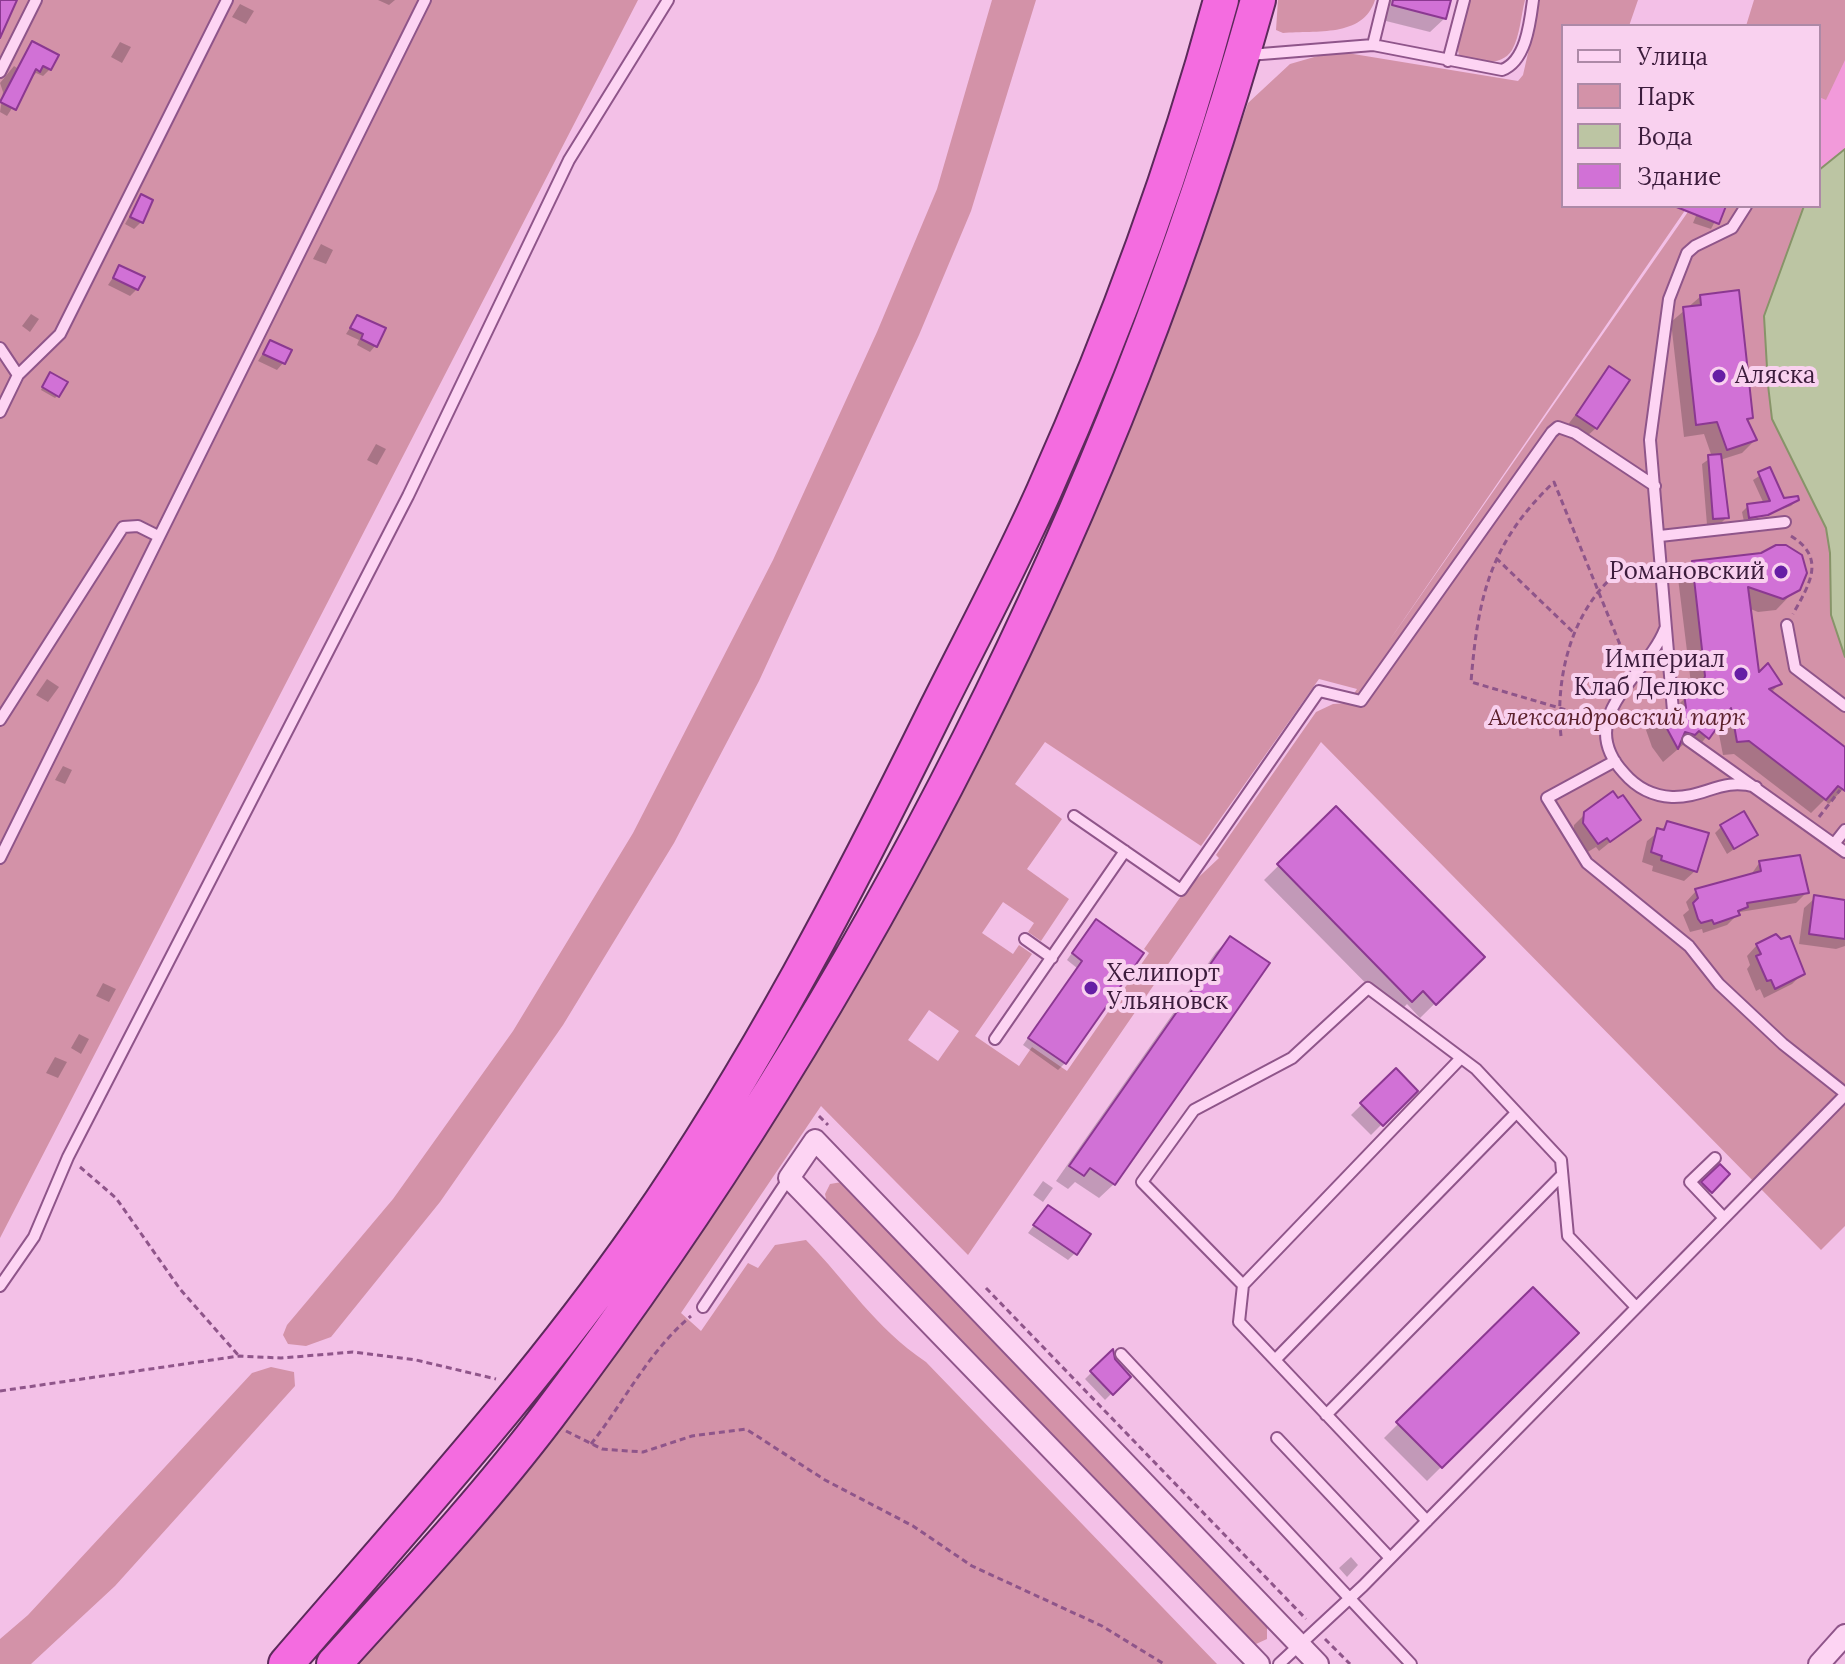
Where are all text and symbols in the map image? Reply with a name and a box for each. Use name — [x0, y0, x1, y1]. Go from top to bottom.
legend — [1561, 24, 1821, 208]
text: Улица — [1637, 41, 1708, 72]
text: Парк — [1637, 81, 1695, 112]
text: Вода — [1637, 121, 1693, 152]
text: Здание — [1637, 161, 1721, 192]
place label: Аляска — [1735, 362, 1815, 390]
marker: Аляска — [1710, 367, 1728, 385]
place label: Романовский — [1609, 558, 1765, 586]
marker: Романовский — [1772, 563, 1790, 581]
place label: Империал Клаб Делюкс — [1574, 646, 1725, 702]
marker: Империал Клаб Делюкс — [1732, 665, 1750, 683]
park label: Александровский парк — [1488, 704, 1746, 732]
place label: Хелипорт Ульяновск — [1107, 960, 1228, 1016]
marker: Хелипорт Ульяновск — [1082, 979, 1100, 997]

